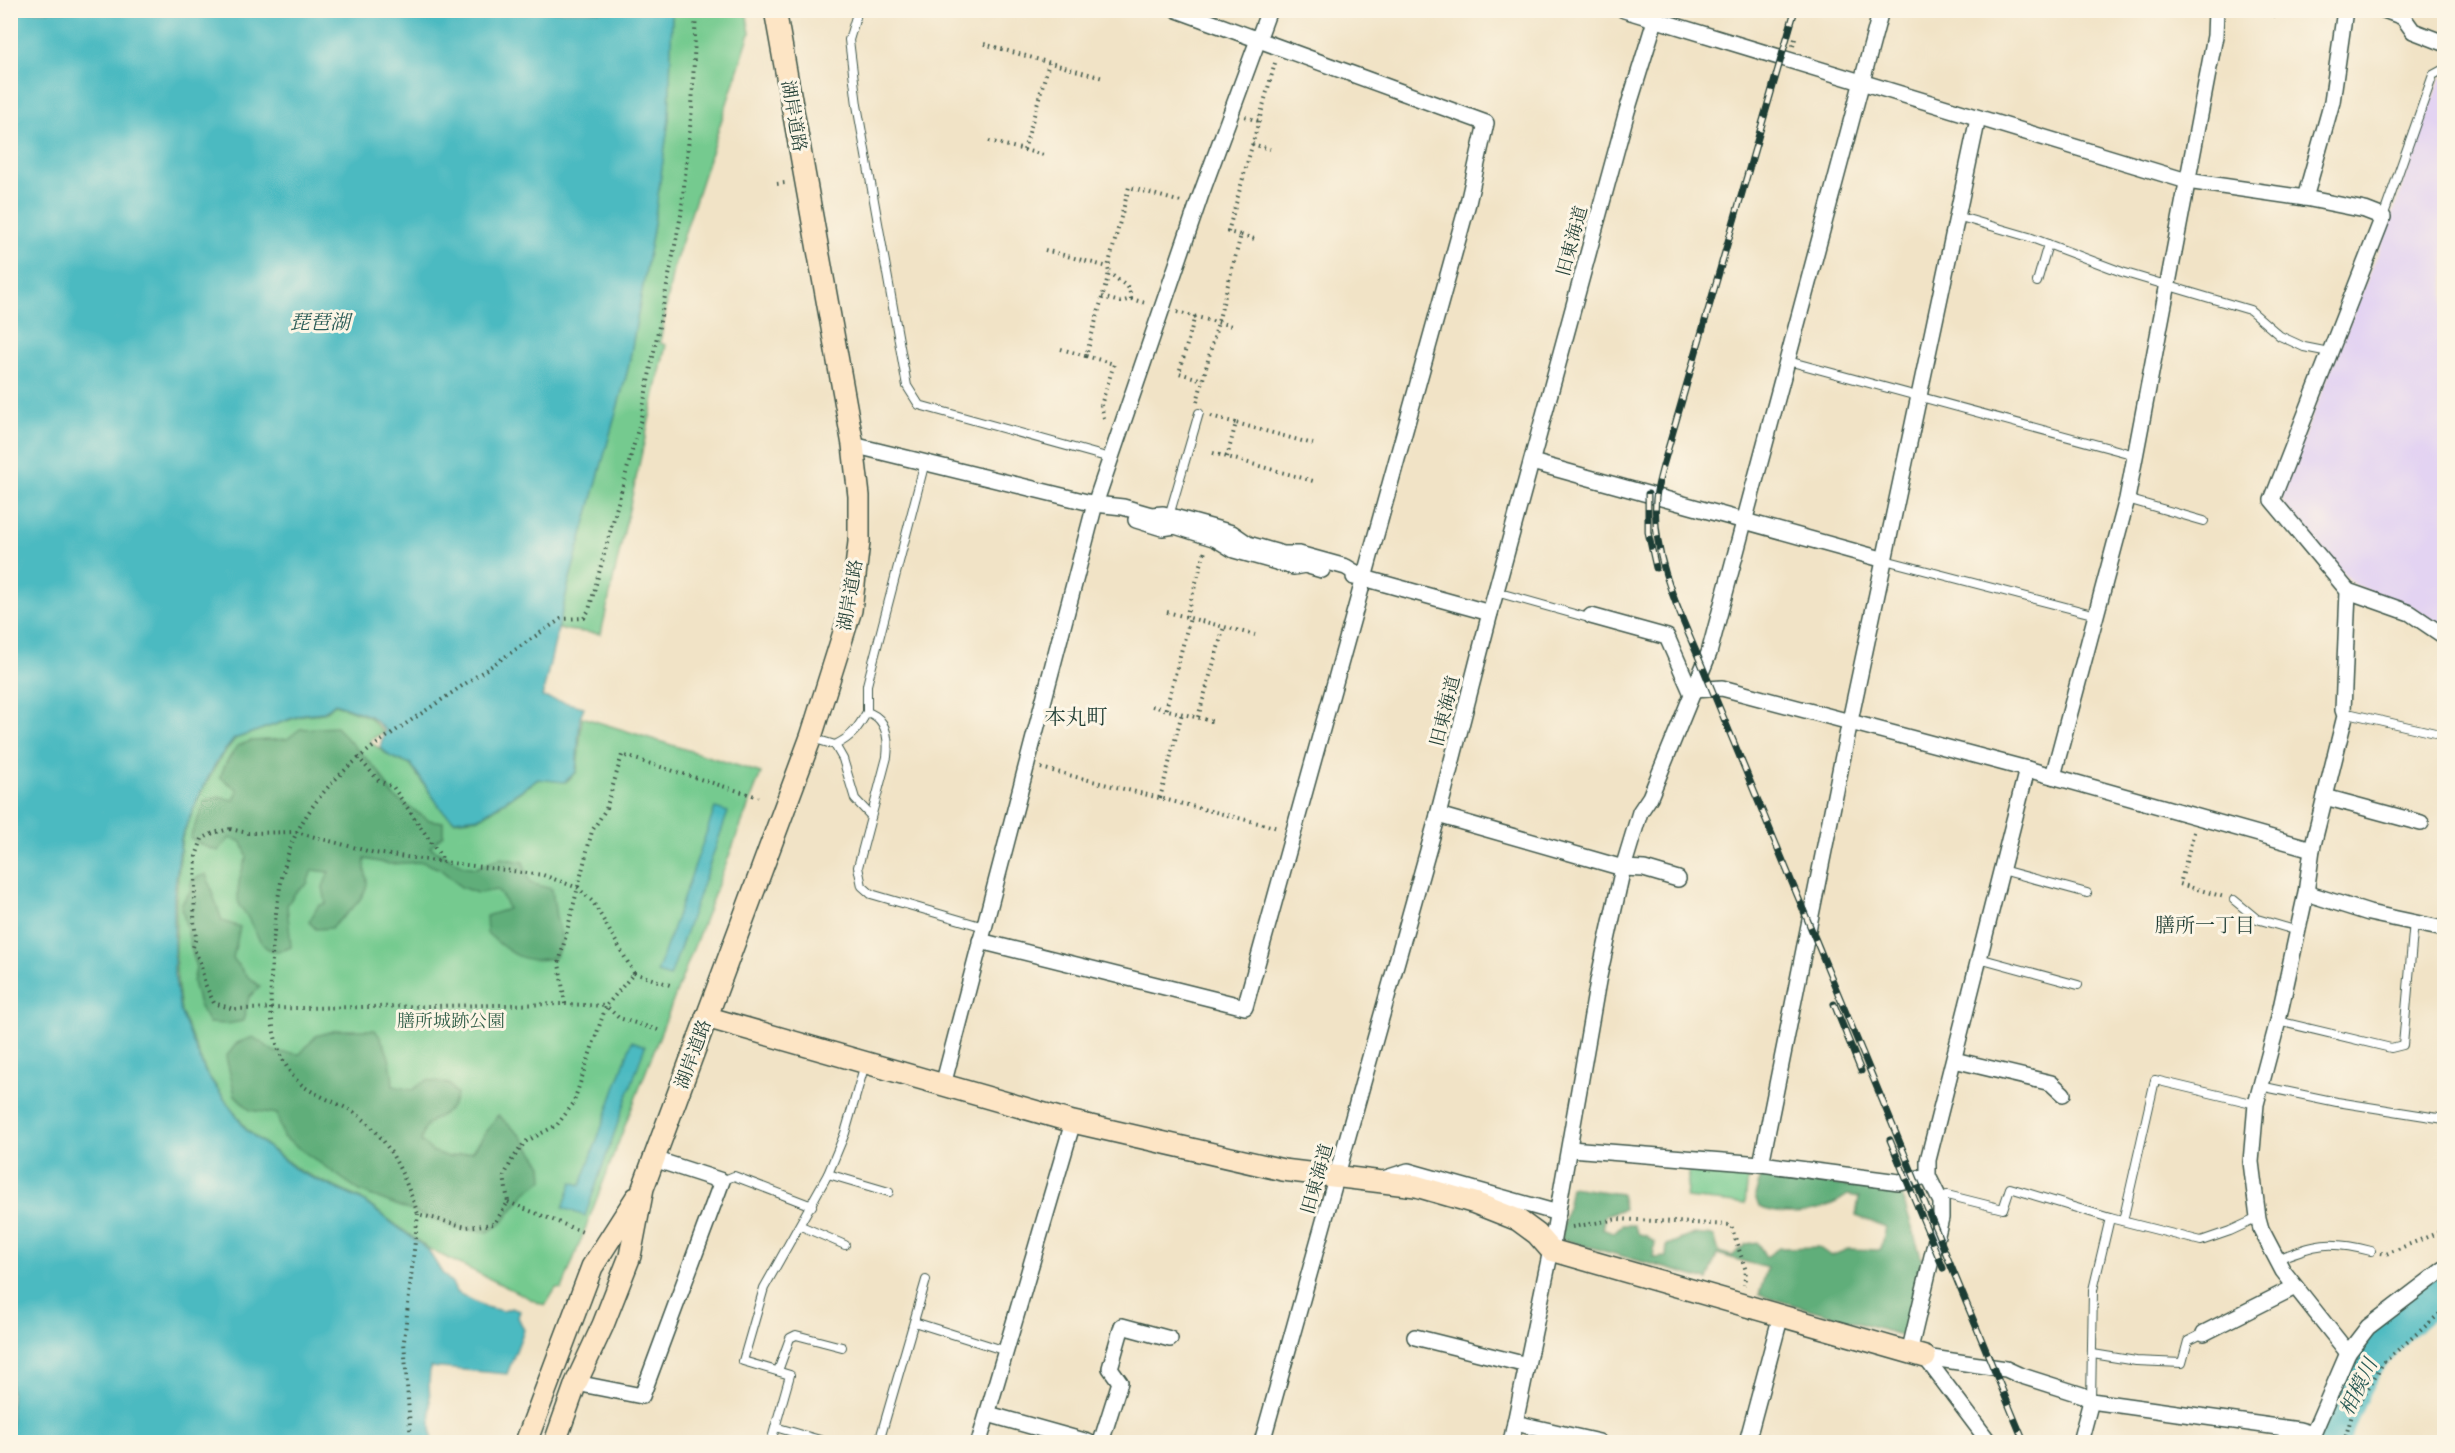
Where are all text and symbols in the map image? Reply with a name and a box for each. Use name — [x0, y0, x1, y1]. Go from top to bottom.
street label: 湖岸道路 — [777, 79, 811, 153]
street label: 旧東海道 — [1552, 203, 1592, 279]
water label: 琵琶湖 — [290, 310, 353, 334]
street label: 湖岸道路 — [833, 558, 867, 632]
street label: 旧東海道 — [1426, 673, 1464, 749]
district label: 本丸町 — [1045, 704, 1108, 730]
district label: 膳所一丁目 — [2155, 913, 2255, 937]
park label: 膳所城跡公園 — [397, 1010, 505, 1032]
street label: 湖岸道路 — [670, 1016, 716, 1092]
street label: 旧東海道 — [1297, 1141, 1337, 1217]
water label: 相模川 — [2334, 1353, 2383, 1419]

